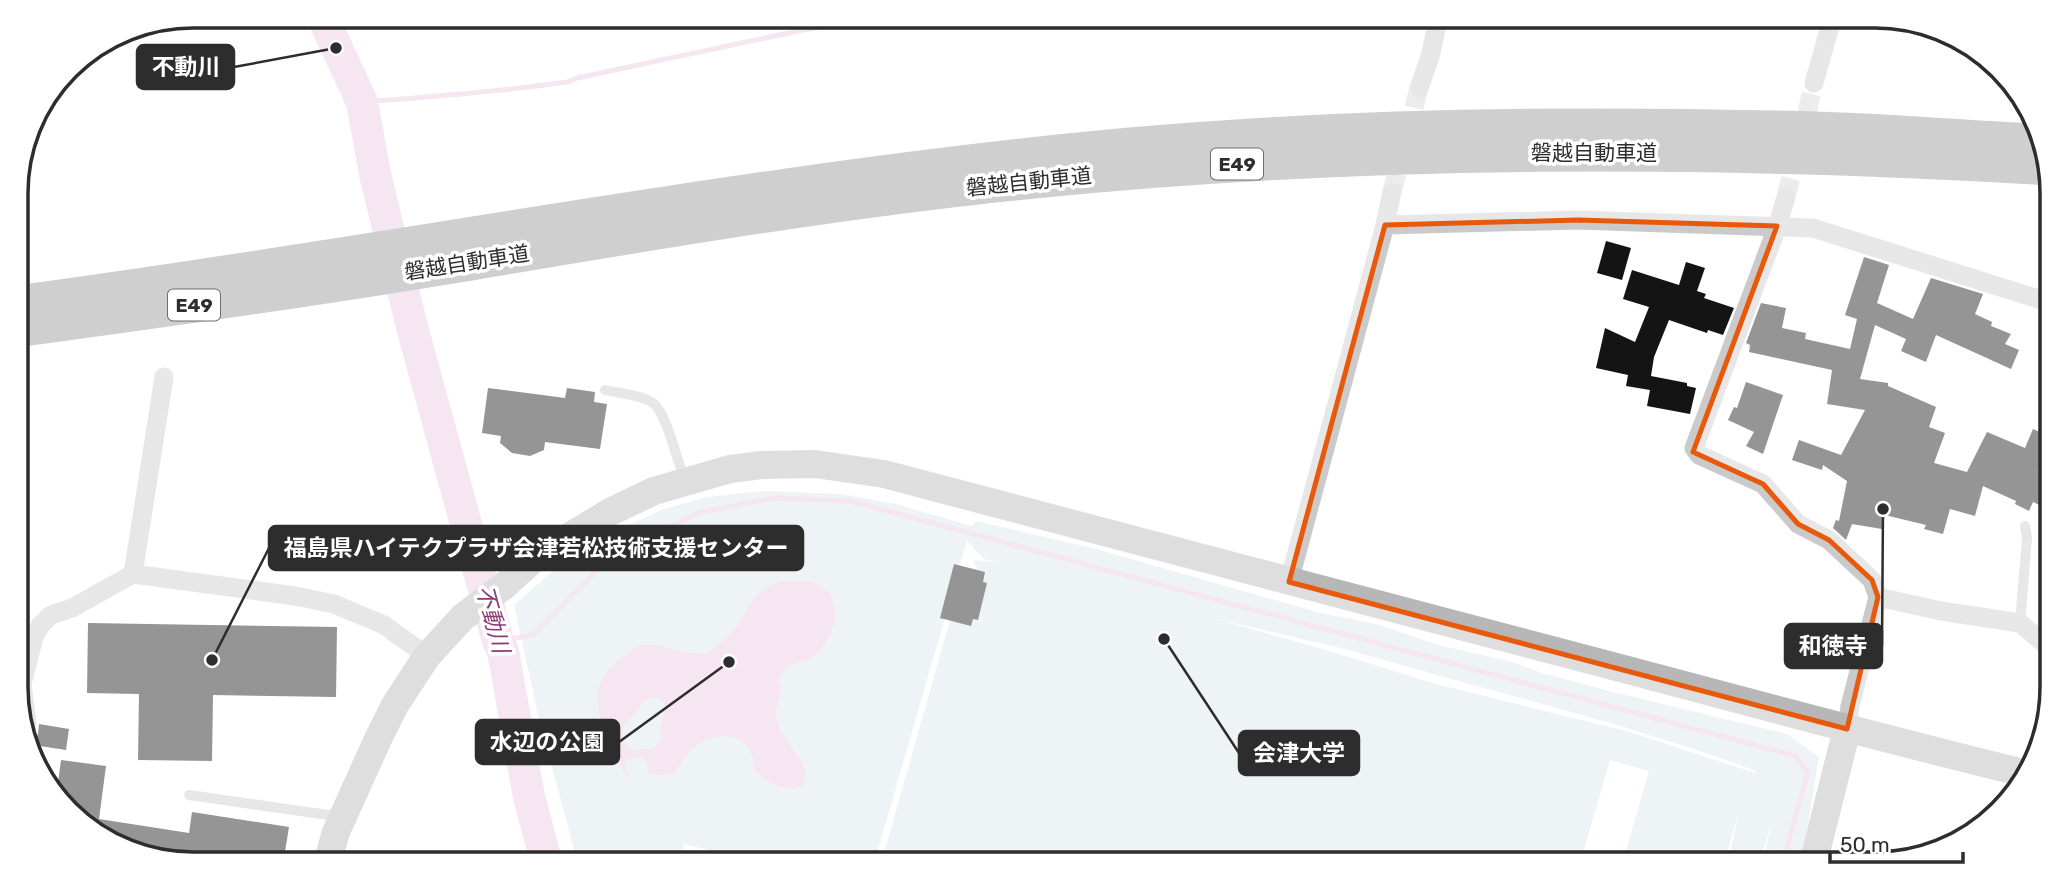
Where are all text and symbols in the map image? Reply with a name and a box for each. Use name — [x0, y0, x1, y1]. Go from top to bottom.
callout: 不動川 — [137, 45, 234, 89]
text: 不動川 — [152, 53, 221, 81]
street label: 磐越自動車道 — [1531, 140, 1657, 165]
road number: E49 — [1211, 148, 1263, 180]
street label: 磐越自動車道 — [965, 162, 1093, 201]
street label: 磐越自動車道 — [403, 240, 531, 285]
road number: E49 — [168, 290, 220, 320]
callout: 福島県ハイテクプラザ会津若松技術支援センター — [269, 526, 803, 570]
text: 福島県ハイテクプラザ会津若松技術支援センター — [283, 534, 789, 562]
water label: 不動川 — [471, 582, 516, 659]
callout: 和徳寺 — [1785, 624, 1882, 668]
text: 和徳寺 — [1799, 632, 1868, 660]
callout: 水辺の公園 — [476, 720, 619, 764]
text: 水辺の公園 — [490, 728, 605, 756]
callout: 会津大学 — [1239, 731, 1359, 775]
text: 会津大学 — [1253, 739, 1345, 767]
scale bar — [1830, 820, 1963, 864]
text: 50 m — [1840, 832, 1890, 857]

